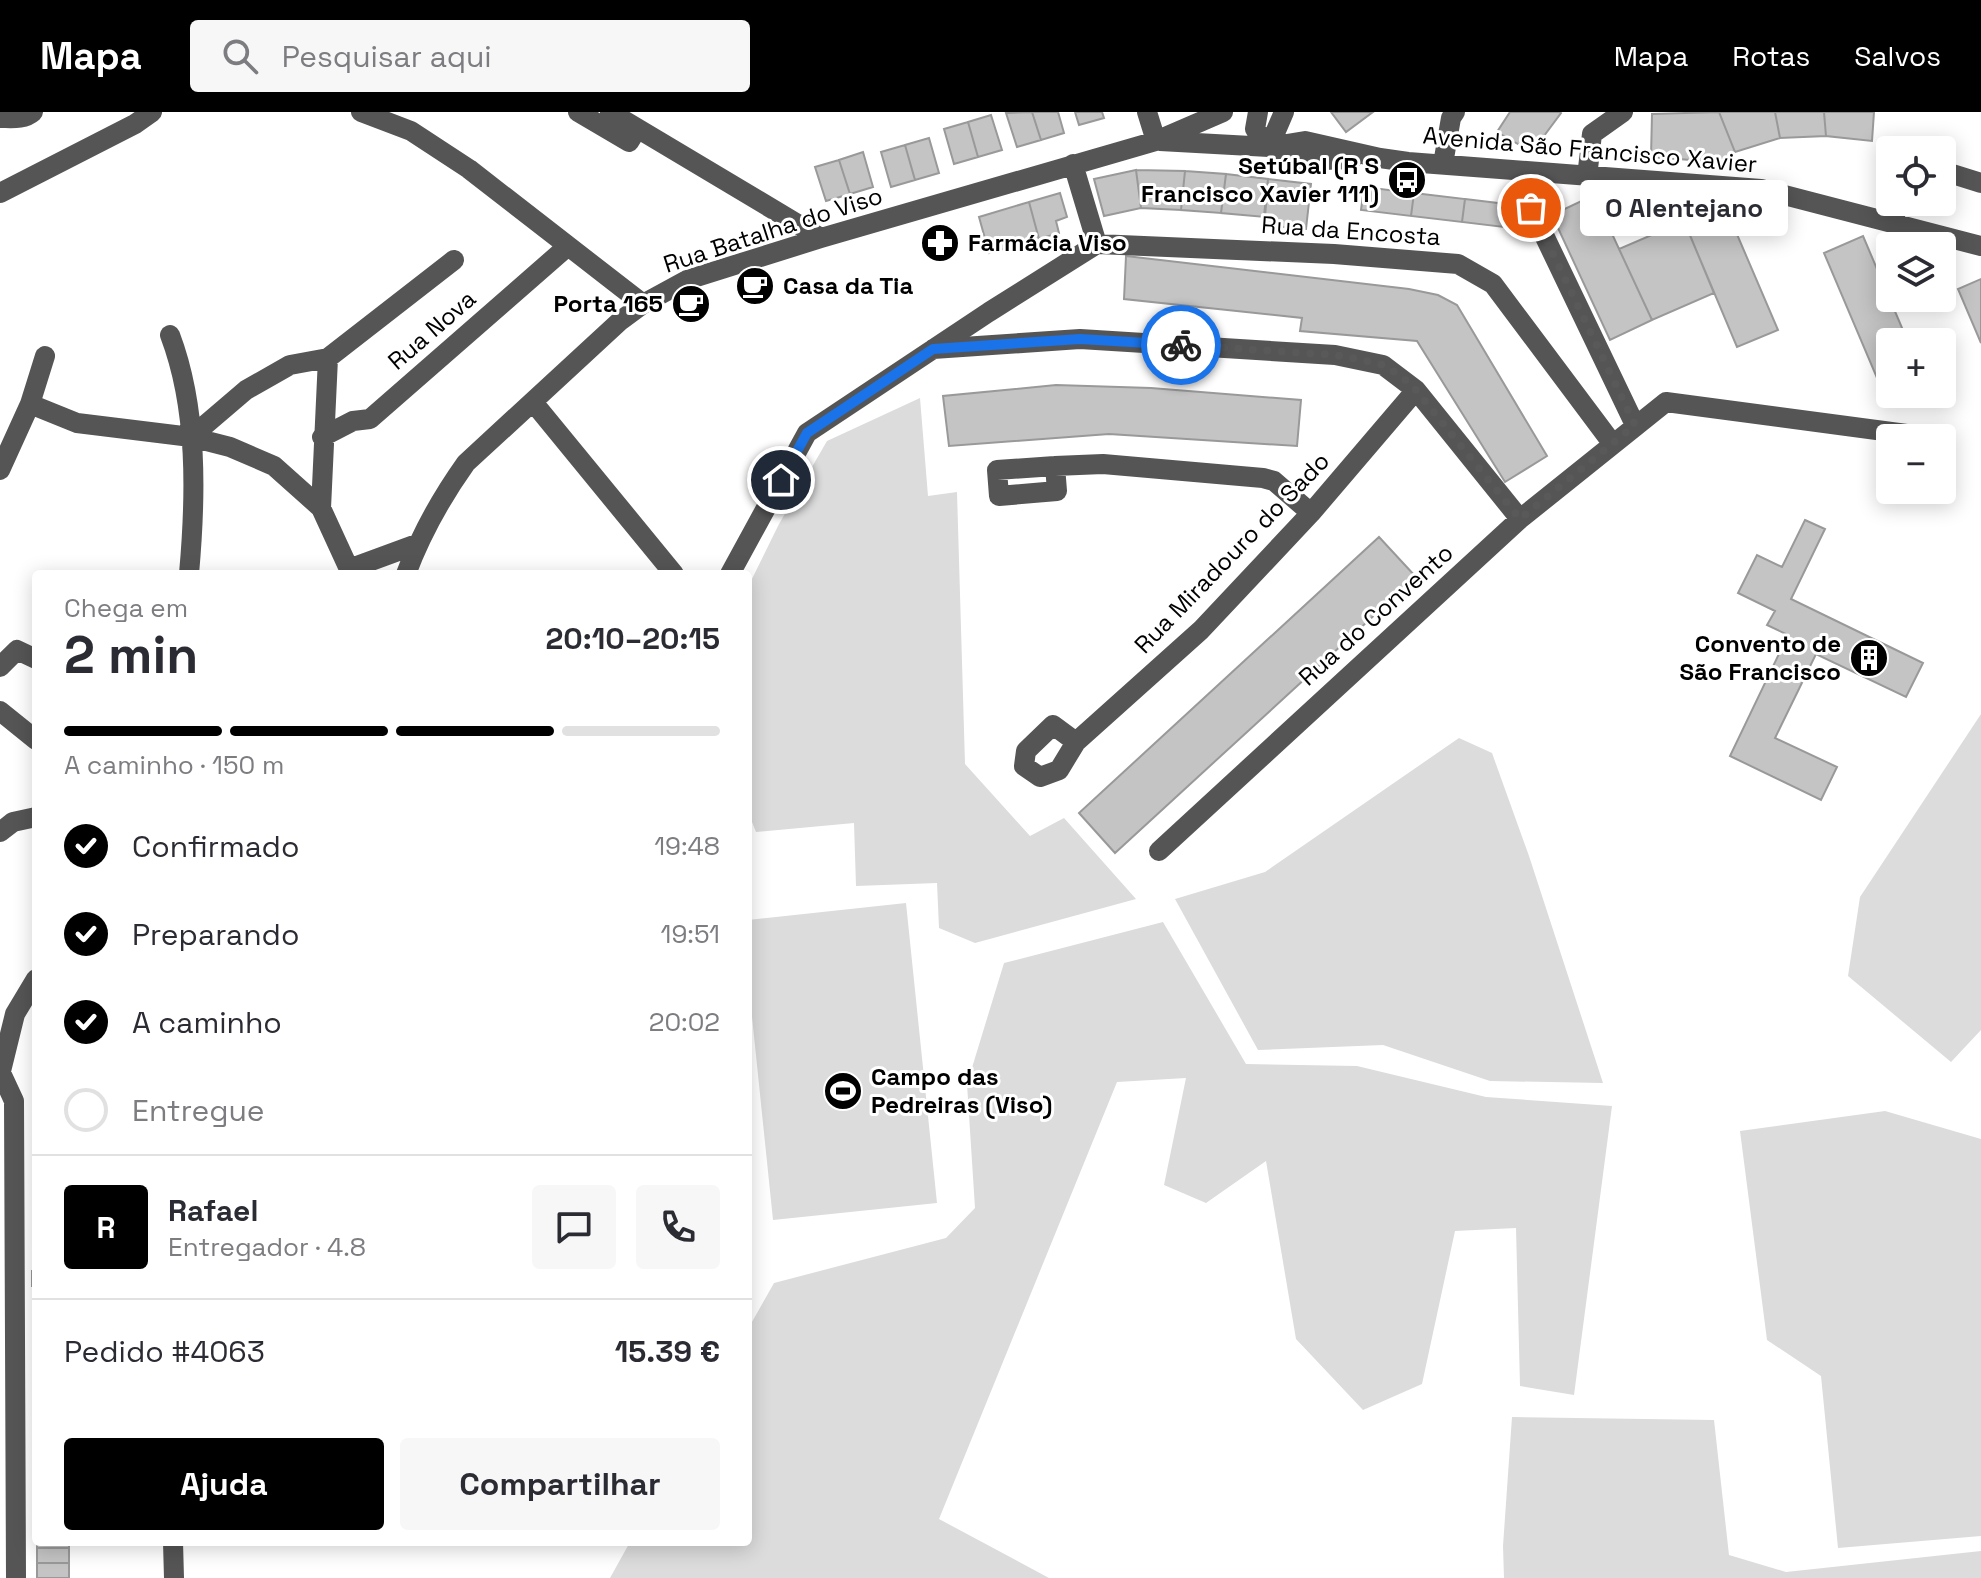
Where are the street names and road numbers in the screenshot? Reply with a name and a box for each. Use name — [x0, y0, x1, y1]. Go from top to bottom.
street label: Avenida São Francisco Xavier — [1422, 119, 1758, 180]
street label: Rua Batalha do Viso — [659, 179, 886, 280]
street label: Rua da Encosta — [1260, 209, 1442, 252]
street label: Rua Nova — [381, 283, 482, 376]
street label: Rua Miradouro do Sado — [1127, 445, 1336, 660]
street label: Rua do Convento — [1292, 537, 1459, 692]

